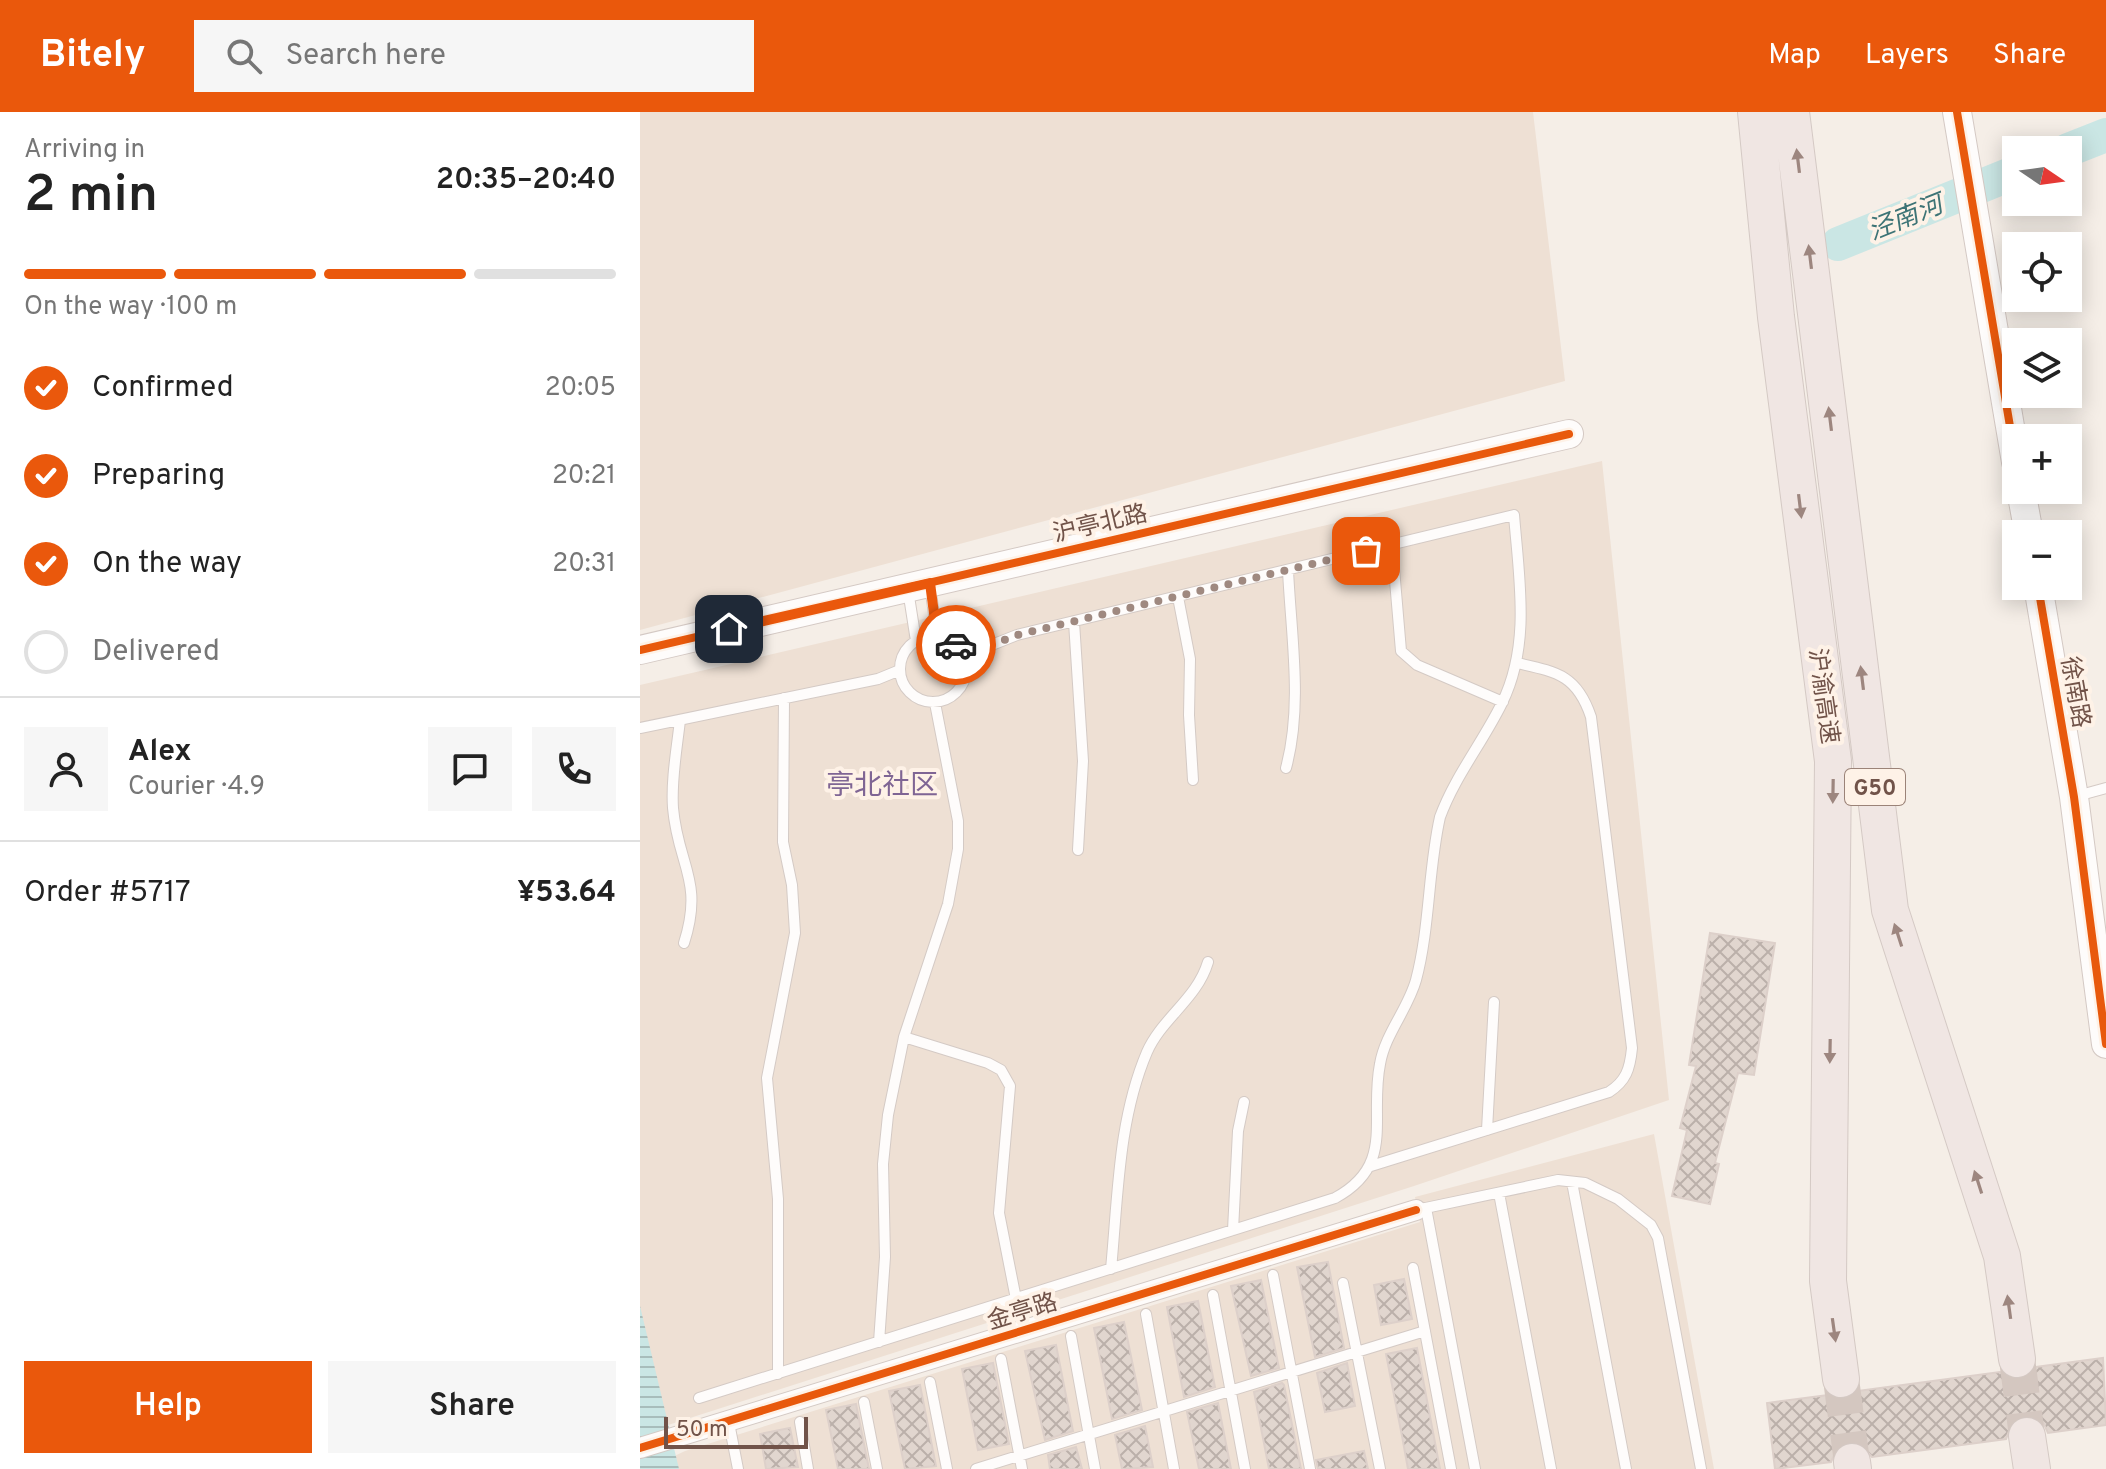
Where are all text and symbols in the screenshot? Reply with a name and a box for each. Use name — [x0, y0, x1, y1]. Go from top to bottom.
search box — [194, 20, 754, 92]
text: Bitely — [40, 32, 146, 81]
icon: search — [222, 34, 266, 78]
text: Search here — [286, 38, 446, 75]
text: Map — [1768, 38, 1821, 74]
text: Layers — [1865, 38, 1949, 74]
text: Share — [1993, 38, 2066, 74]
text: Arriving in — [24, 134, 145, 167]
north arrow — [2002, 136, 2082, 216]
map controls — [2002, 136, 2082, 600]
one-way arrow — [1791, 149, 1804, 174]
text: 20:35–20:40 — [436, 162, 616, 199]
text: 2 min — [24, 164, 158, 230]
water label: 泾南河 — [1864, 188, 1953, 249]
button: locate — [2002, 232, 2082, 312]
one-way arrow — [1803, 244, 1816, 269]
text: On the way · 100 m — [24, 291, 237, 324]
button: layers — [2002, 328, 2082, 408]
icon: check — [24, 366, 68, 410]
text: Confirmed — [92, 370, 234, 407]
text: 20:05 — [545, 372, 616, 405]
one-way arrow — [1824, 407, 1837, 432]
button: + — [2002, 424, 2082, 504]
icon: check — [24, 454, 68, 498]
text: Preparing — [92, 458, 225, 495]
text: 20:21 — [552, 460, 616, 493]
one-way arrow — [1794, 493, 1807, 518]
street label: 沪亭北路 — [1050, 500, 1151, 550]
pin — [1332, 517, 1400, 585]
button: − — [2002, 520, 2082, 600]
icon: bag — [1344, 529, 1388, 573]
icon: check — [24, 542, 68, 586]
text: On the way — [92, 546, 242, 583]
text: 20:31 — [552, 548, 616, 581]
pin — [695, 595, 763, 663]
courier — [916, 605, 996, 685]
icon: home — [707, 607, 751, 651]
icon: car — [934, 623, 978, 667]
text: Delivered — [92, 634, 220, 671]
street label: 沪渝高速 — [1800, 647, 1844, 746]
street label: 徐南路 — [2053, 654, 2095, 730]
one-way arrow — [1855, 665, 1868, 690]
button: person — [24, 727, 108, 811]
button: chat — [428, 727, 512, 811]
button: phone — [532, 727, 616, 811]
text: Alex — [128, 734, 192, 771]
district label: 亭北社区 — [826, 769, 938, 805]
road number: G50 — [1845, 769, 1905, 805]
text: Courier · 4.9 — [128, 771, 265, 804]
one-way arrow — [1827, 779, 1839, 804]
text: Order #5717 — [24, 875, 191, 912]
text: ¥53.64 — [517, 875, 616, 912]
one-way arrow — [1891, 922, 1904, 946]
one-way arrow — [1824, 1039, 1836, 1064]
one-way arrow — [1971, 1170, 1984, 1194]
street label: 金亭路 — [984, 1288, 1061, 1338]
one-way arrow — [2002, 1295, 2015, 1320]
one-way arrow — [1828, 1318, 1841, 1343]
button: Help — [24, 1361, 312, 1453]
button: Share — [328, 1361, 616, 1453]
scale bar — [664, 1413, 808, 1449]
text: 50 m — [676, 1417, 728, 1444]

